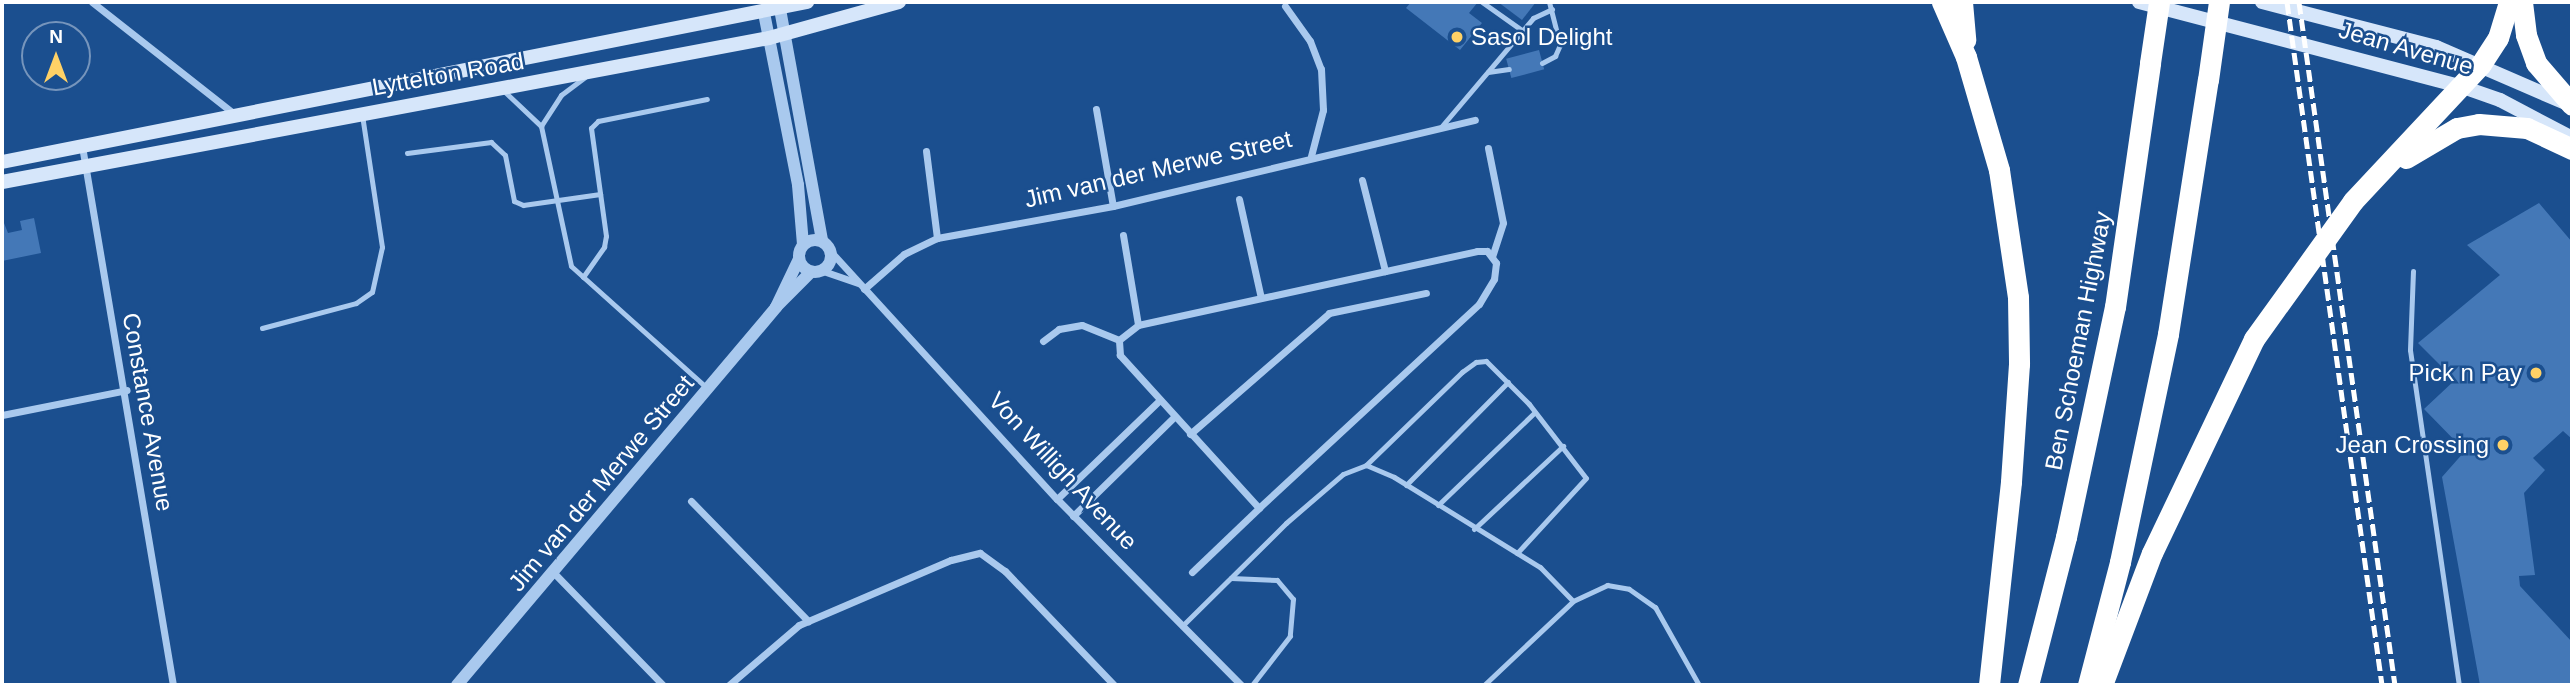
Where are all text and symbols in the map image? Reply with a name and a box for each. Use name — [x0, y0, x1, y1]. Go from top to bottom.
street label: Jean Avenue — [2335, 15, 2477, 81]
north arrow — [21, 21, 91, 91]
place label: Sasol Delight — [1471, 23, 1612, 51]
text: N — [49, 26, 63, 47]
marker: Sasol Delight — [1449, 29, 1465, 45]
street label: Lyttelton Road — [370, 46, 526, 102]
street label: Jim van der Merwe Street — [1022, 124, 1294, 214]
street label: Ben Schoeman Highway — [2039, 209, 2117, 473]
street label: Constance Avenue — [116, 310, 180, 514]
place label: Pick n Pay — [2409, 359, 2522, 387]
marker: Pick n Pay — [2528, 365, 2544, 381]
street label: Jim van der Merwe Street — [502, 369, 700, 597]
street label: Von Willigh Avenue — [982, 386, 1144, 556]
place label: Jean Crossing — [2336, 431, 2489, 459]
marker: Jean Crossing — [2495, 437, 2511, 453]

